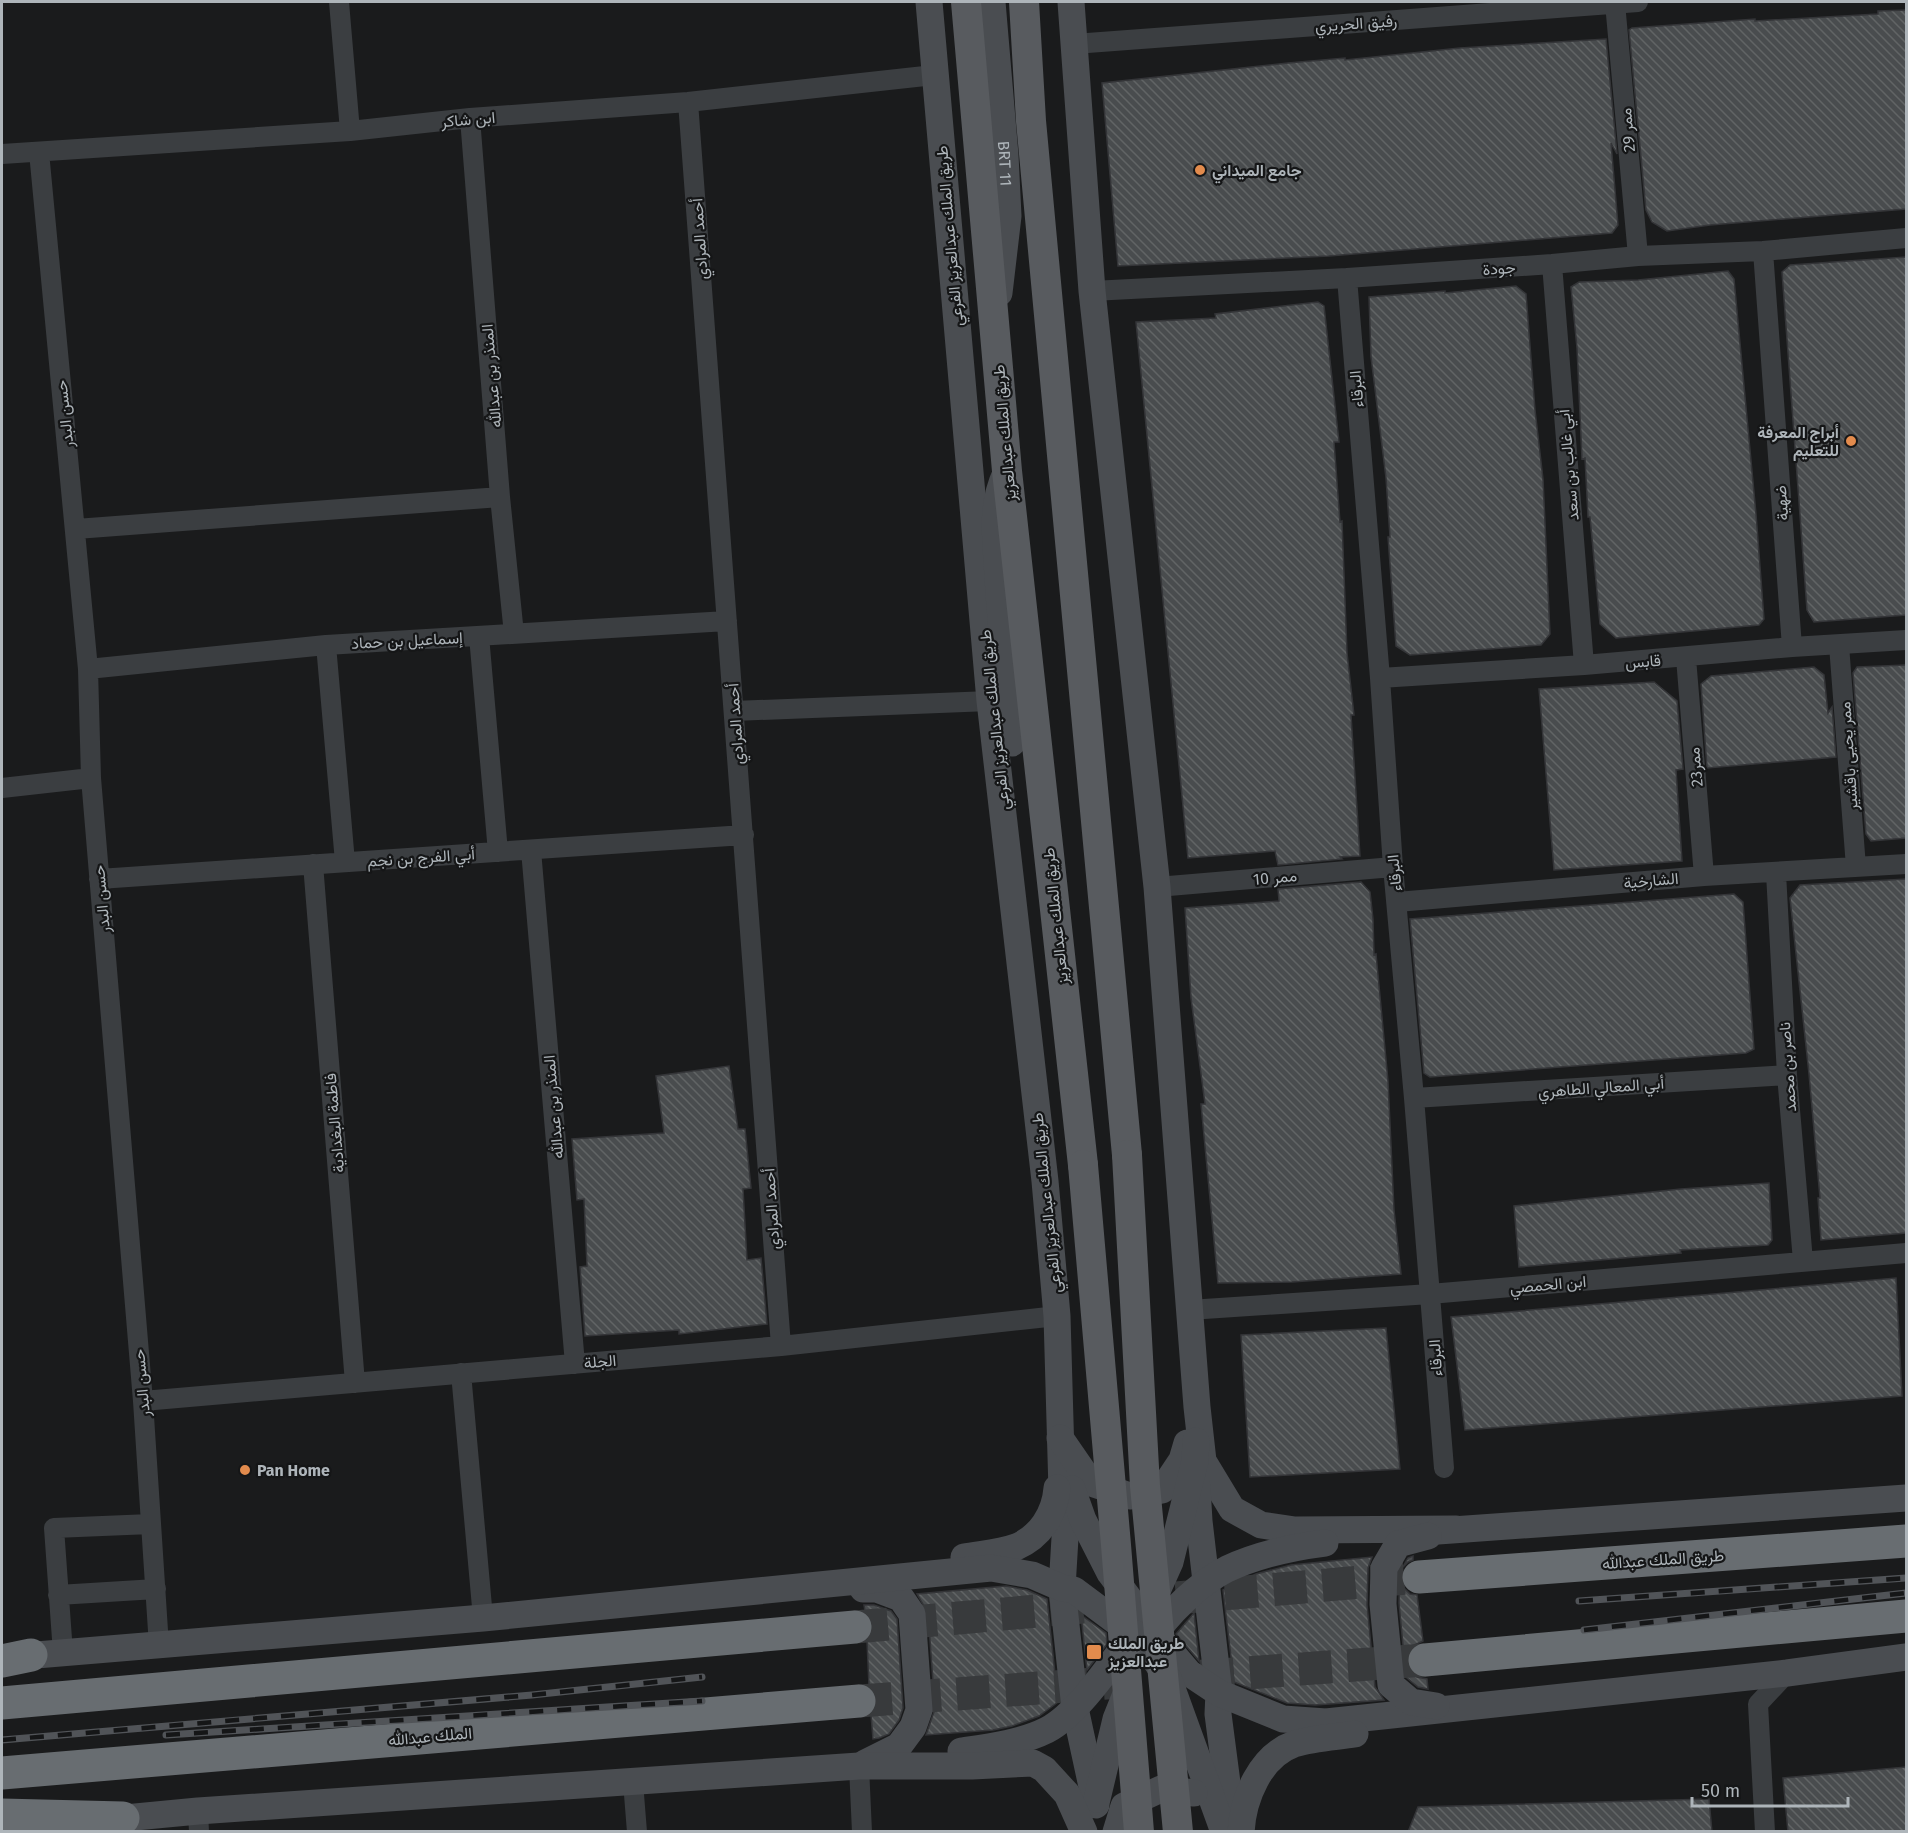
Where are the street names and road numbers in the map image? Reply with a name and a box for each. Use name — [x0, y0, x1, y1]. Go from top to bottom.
street label: رفيق الحريري — [1314, 11, 1398, 40]
street label: ممر 29 — [1616, 107, 1640, 153]
street label: ابن شاكر — [439, 108, 496, 132]
street label: BRT 11 — [994, 140, 1016, 187]
street label: طريق الملك عبدالعزيز الفرعي — [932, 144, 971, 327]
street label: أحمد المرادي — [687, 197, 716, 280]
street label: جودة — [1482, 258, 1516, 280]
street label: المنذر بن عبدالله — [477, 323, 506, 429]
street label: طريق الملك عبدالعزيز — [989, 364, 1021, 503]
street label: البرقاء — [1345, 370, 1369, 408]
street label: حسن البدر — [51, 379, 79, 450]
street label: أبي غالب بن سعد — [1554, 408, 1587, 521]
street label: ضهية — [1771, 485, 1793, 521]
street label: إسماعيل بن حماد — [351, 628, 464, 654]
street label: طريق الملك عبدالعزيز الفرعي — [976, 628, 1017, 811]
street label: قابس — [1624, 651, 1662, 673]
street label: أحمد المرادي — [723, 682, 752, 765]
street label: ممر يحيى باقشير — [1835, 701, 1863, 812]
street label: ممر23 — [1684, 746, 1708, 788]
street label: أبي الفرج بن نجم — [366, 844, 476, 875]
street label: طريق الملك عبدالعزيز — [1039, 847, 1073, 986]
street label: البرقاء — [1383, 853, 1407, 892]
street label: حسن البدر — [89, 864, 115, 935]
street label: ممر 10 — [1252, 866, 1298, 890]
street label: الشارخية — [1623, 869, 1679, 893]
street label: ناصر بن محمد — [1775, 1021, 1801, 1113]
street label: المنذر بن عبدالله — [539, 1054, 568, 1160]
street label: فاطمة البغدادية — [321, 1072, 348, 1174]
street label: أبي المعالي الطاهري — [1537, 1074, 1665, 1105]
street label: طريق الملك عبدالعزيز الفرعي — [1028, 1111, 1069, 1294]
street label: أحمد المرادي — [759, 1167, 788, 1250]
street label: ابن الحمصي — [1509, 1272, 1587, 1301]
street label: البرقاء — [1425, 1339, 1447, 1377]
street label: حسن البدر — [129, 1348, 155, 1419]
street label: الجلة — [583, 1351, 617, 1372]
street label: طريق الملك عبدالله — [1601, 1546, 1725, 1574]
street label: الملك عبدالله — [387, 1723, 473, 1750]

